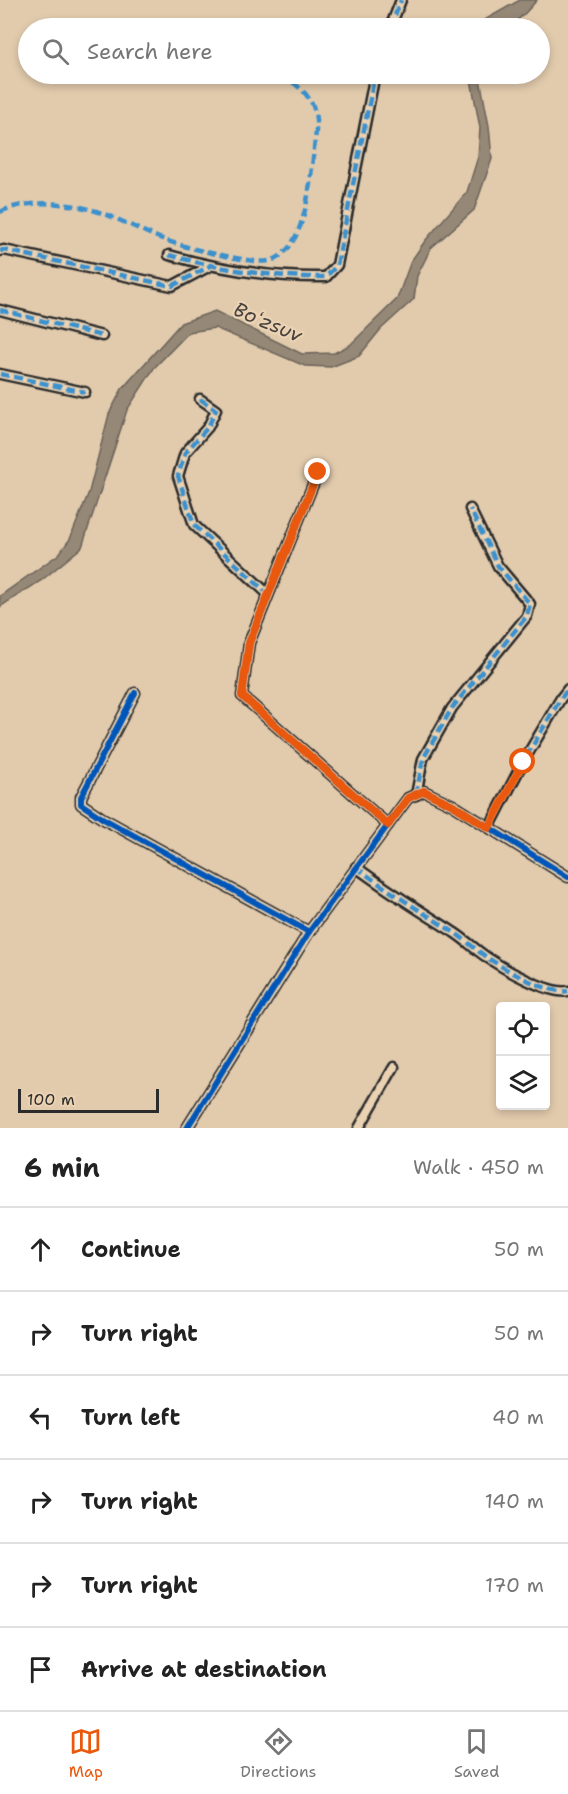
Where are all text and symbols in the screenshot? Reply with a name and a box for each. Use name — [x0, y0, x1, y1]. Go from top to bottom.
search box — [18, 18, 550, 84]
icon: search — [39, 35, 72, 68]
text: Search here — [87, 37, 213, 66]
water label: Boʻzsuv — [230, 296, 307, 348]
route end — [304, 458, 330, 484]
route start — [509, 748, 535, 774]
map controls — [496, 1002, 550, 1110]
button: locate — [496, 1002, 550, 1056]
button: layers — [496, 1056, 550, 1110]
scale bar — [18, 1086, 159, 1114]
text: 100 m — [27, 1089, 75, 1110]
text: 6 min — [24, 1150, 100, 1185]
text: Walk · 450 m — [413, 1154, 544, 1180]
icon: ahead — [24, 1233, 57, 1266]
text: Continue — [81, 1235, 181, 1264]
text: 50 m — [494, 1236, 544, 1262]
icon: right — [24, 1317, 57, 1350]
text: Turn right — [81, 1319, 198, 1348]
text: 50 m — [494, 1320, 544, 1346]
icon: left — [24, 1401, 57, 1434]
text: Turn left — [81, 1403, 180, 1432]
text: 40 m — [492, 1404, 544, 1430]
icon: right — [24, 1485, 57, 1518]
text: Turn right — [81, 1487, 198, 1516]
text: 140 m — [485, 1488, 544, 1514]
icon: right — [24, 1569, 57, 1602]
text: Turn right — [81, 1571, 198, 1600]
text: 170 m — [485, 1572, 544, 1598]
icon: arrive — [24, 1653, 57, 1686]
text: Arrive at destination — [81, 1655, 327, 1684]
tab: Map — [69, 1725, 103, 1782]
tab: Directions — [240, 1725, 317, 1782]
tab: Saved — [454, 1725, 499, 1782]

